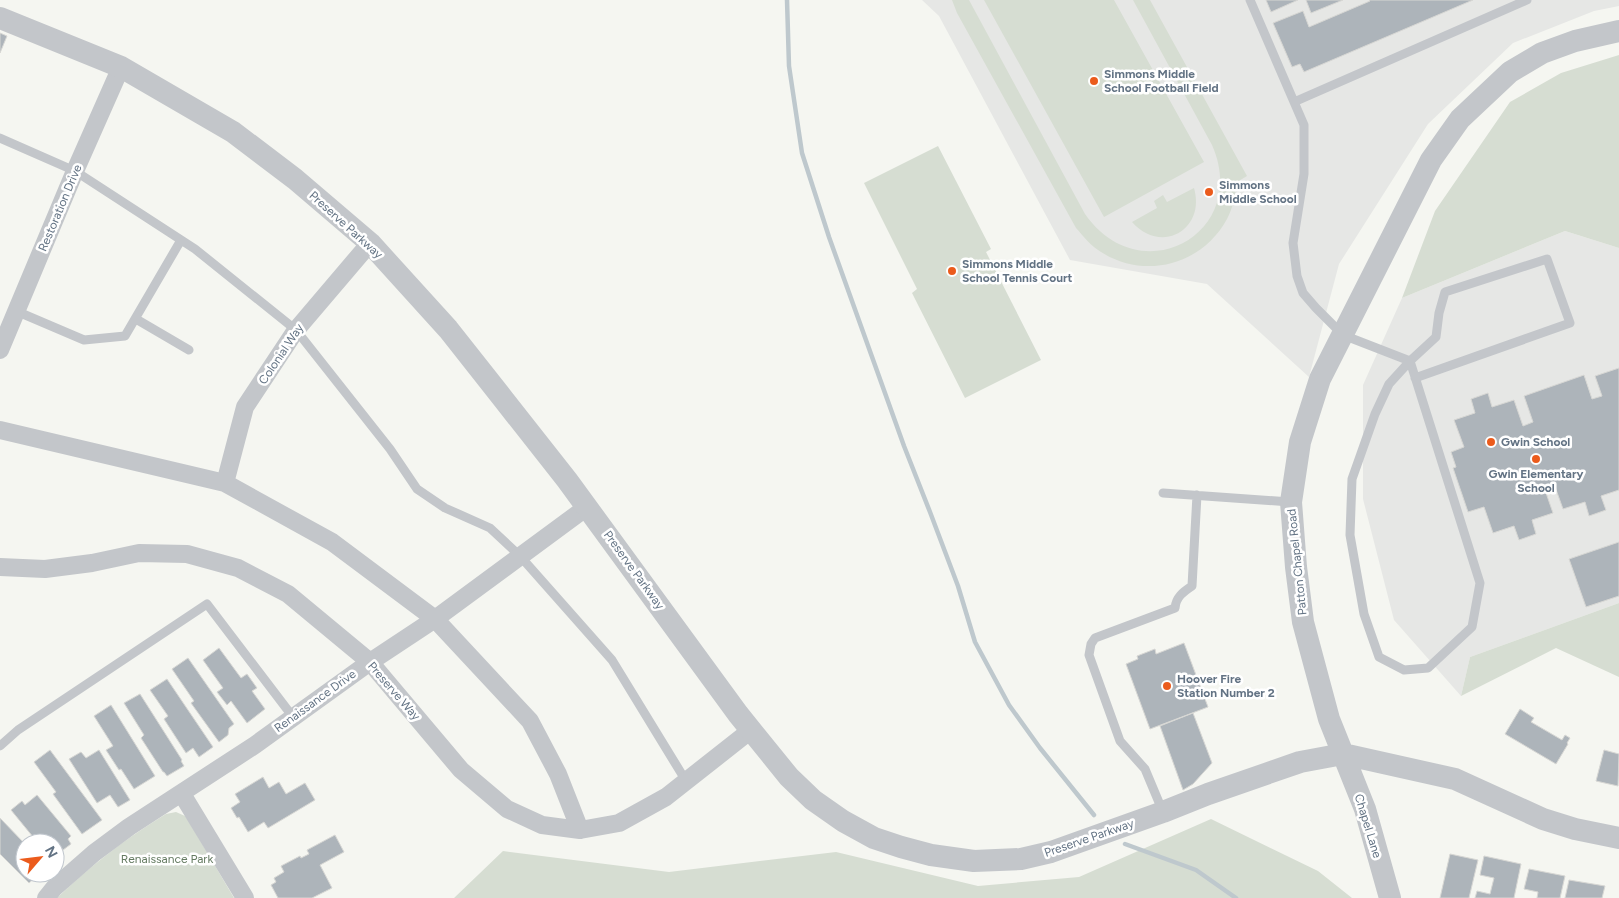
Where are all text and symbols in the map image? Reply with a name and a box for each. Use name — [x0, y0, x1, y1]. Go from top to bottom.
place label: Simmons Middle School Football Field — [1104, 67, 1219, 95]
marker: Simmons Middle School Football Field — [1088, 75, 1100, 87]
street label: Restoration Drive — [35, 162, 85, 254]
place label: Simmons Middle School — [1219, 178, 1297, 206]
marker: Simmons Middle School — [1203, 186, 1215, 198]
street label: Preserve Parkway — [306, 188, 386, 262]
place label: Simmons Middle School Tennis Court — [962, 257, 1073, 285]
marker: Simmons Middle School Tennis Court — [946, 265, 958, 277]
street label: Colonial Way — [256, 321, 307, 387]
place label: Gwin School — [1501, 435, 1570, 449]
marker: Gwin School — [1485, 436, 1497, 448]
marker: Gwin Elementary School — [1530, 453, 1542, 465]
place label: Gwin Elementary School — [1489, 467, 1584, 495]
street label: Patton Chapel Road — [1284, 508, 1310, 616]
street label: Preserve Parkway — [601, 528, 668, 613]
street label: Preserve Way — [365, 659, 424, 724]
street label: Renaissance Drive — [271, 666, 359, 735]
place label: Hoover Fire Station Number 2 — [1177, 672, 1275, 700]
marker: Hoover Fire Station Number 2 — [1161, 680, 1173, 692]
street label: Chapel Lane — [1352, 792, 1385, 860]
street label: Preserve Parkway — [1042, 816, 1136, 860]
north arrow — [15, 833, 65, 883]
text: N — [41, 843, 61, 861]
park label: Renaissance Park — [121, 852, 213, 866]

